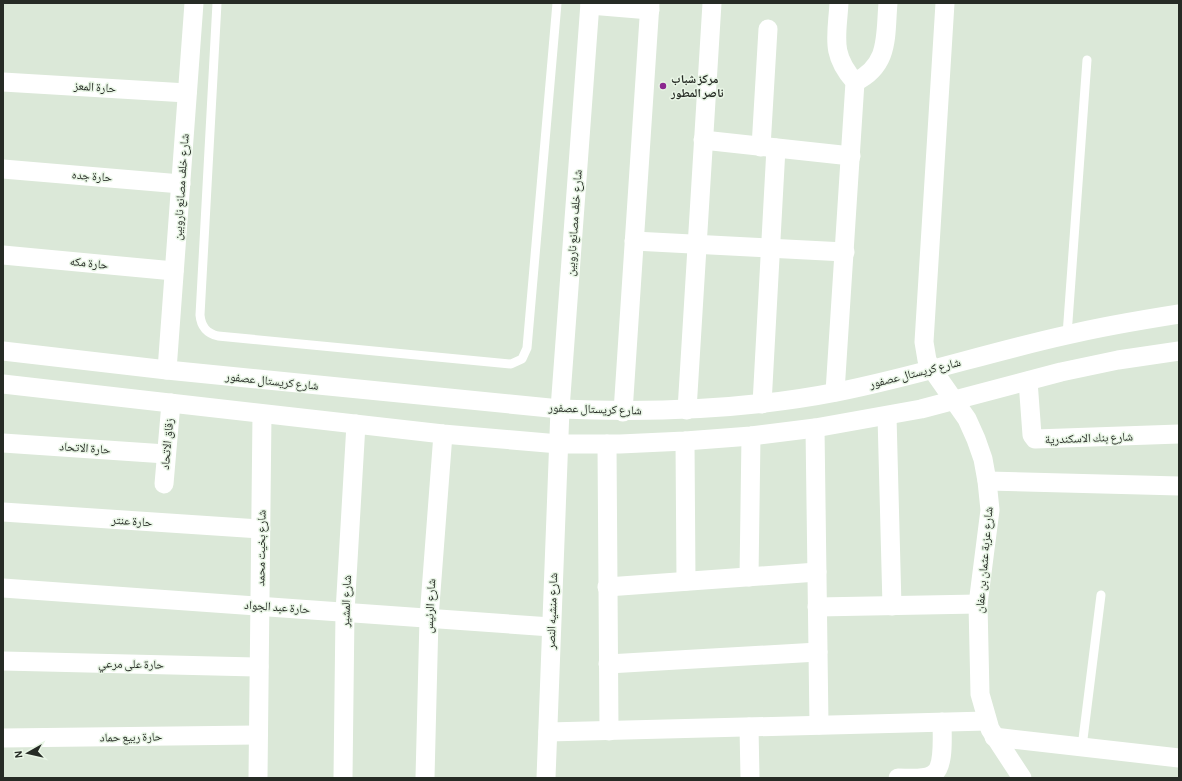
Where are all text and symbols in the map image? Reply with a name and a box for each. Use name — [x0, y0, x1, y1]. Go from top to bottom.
place label: مركز شباب ناصر المطور — [670, 73, 724, 100]
street label: حارة المعز — [72, 79, 117, 94]
marker: مركز شباب ناصر المطور — [658, 81, 668, 91]
street label: شارع خلف مصانع ناروبين — [171, 133, 193, 241]
street label: حارة جده — [71, 168, 113, 185]
street label: شارع خلف مصانع ناروبين — [564, 169, 586, 277]
street label: حارة مكه — [69, 255, 109, 271]
street label: شارع كريستال عصفور — [867, 356, 962, 392]
street label: شارع كريستال عصفور — [224, 370, 319, 394]
street label: شارع كريستال عصفور — [547, 401, 642, 419]
street label: زقاق الاتحاد — [159, 417, 176, 470]
street label: شارع بنك الاسكندرية — [1045, 430, 1133, 448]
street label: حارة الاتحاد — [59, 440, 111, 456]
street label: شارع عزبة عثمان بن عفان — [973, 506, 997, 614]
street label: شارع بخيت محمد — [254, 510, 270, 586]
street label: حارة عنتر — [110, 514, 153, 528]
street label: شارع منشيه النصر — [545, 572, 561, 651]
street label: شارع المشير — [339, 575, 355, 628]
street label: شارع الرئيس — [423, 578, 439, 634]
street label: حارة عبد الجواد — [243, 599, 311, 617]
street label: حارة على مرعي — [98, 657, 164, 675]
street label: حارة ربيع حماد — [100, 730, 163, 745]
north arrow — [8, 733, 48, 773]
text: N — [13, 750, 25, 759]

